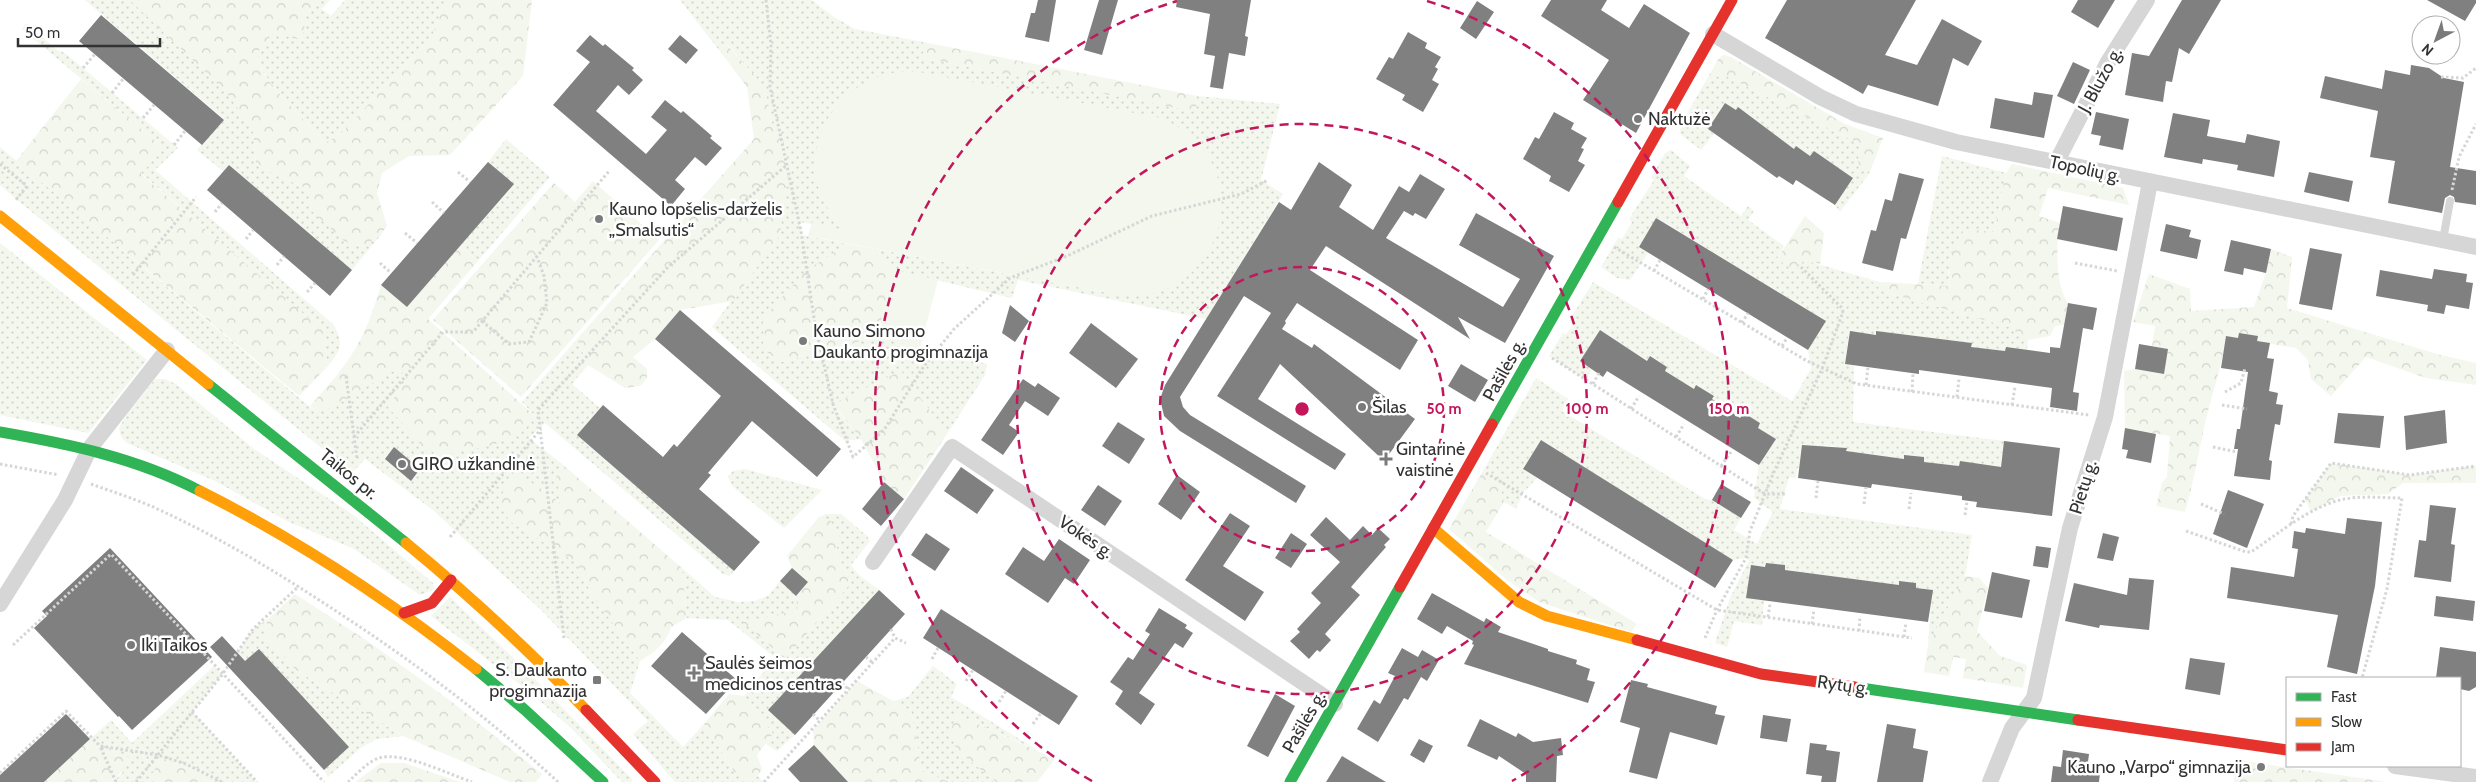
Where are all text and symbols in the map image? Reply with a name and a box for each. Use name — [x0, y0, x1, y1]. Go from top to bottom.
scale bar — [18, 15, 160, 47]
north arrow — [2411, 15, 2461, 65]
text: 50 m — [25, 24, 60, 42]
text: N — [2418, 40, 2437, 60]
street label: J. Blužo g. — [2073, 43, 2127, 118]
place label: Naktužė — [1648, 108, 1710, 130]
marker: Naktužė — [1632, 113, 1644, 125]
street label: Topolių g. — [2047, 151, 2123, 187]
place label: Kauno lopšelis-darželis „Smalsutis“ — [609, 198, 783, 241]
marker: Kauno lopšelis-darželis „Smalsutis“ — [593, 213, 605, 225]
place label: Kauno Simono Daukanto progimnazija — [813, 320, 989, 363]
marker: Kauno Simono Daukanto progimnazija — [797, 335, 809, 347]
street label: Pašilės g. — [1478, 335, 1530, 405]
place label: Šilas — [1372, 396, 1407, 418]
centre of rings — [1293, 400, 1311, 418]
text: 50 m — [1426, 400, 1462, 418]
text: 100 m — [1565, 400, 1609, 418]
text: 150 m — [1709, 400, 1749, 418]
marker: Šilas — [1356, 401, 1368, 413]
place label: Gintarinė vaistinė — [1396, 438, 1465, 481]
street label: Taikos pr. — [315, 444, 383, 504]
place label: GIRO užkandinė — [412, 453, 535, 475]
marker: Gintarinė vaistinė — [1380, 453, 1392, 465]
street label: Pietų g. — [2064, 457, 2102, 517]
marker: GIRO užkandinė — [396, 458, 408, 470]
street label: Vokės g. — [1054, 511, 1118, 563]
place label: Iki Taikos — [141, 634, 207, 656]
marker: Iki Taikos — [125, 639, 137, 651]
place label: Saulės šeimos medicinos centras — [705, 652, 842, 695]
place label: S. Daukanto progimnazija — [489, 659, 587, 702]
marker: Saulės šeimos medicinos centras — [687, 666, 701, 680]
street label: Rytų g. — [1816, 670, 1870, 700]
marker: S. Daukanto progimnazija — [591, 674, 603, 686]
legend — [2286, 677, 2461, 767]
street label: Pašilės g. — [1278, 687, 1330, 757]
text: Fast — [2331, 688, 2356, 706]
text: Slow — [2331, 713, 2362, 731]
text: Jam — [2330, 738, 2355, 756]
place label: Kauno „Varpo“ gimnazija — [2067, 756, 2251, 778]
marker: Kauno „Varpo“ gimnazija — [2255, 761, 2267, 773]

